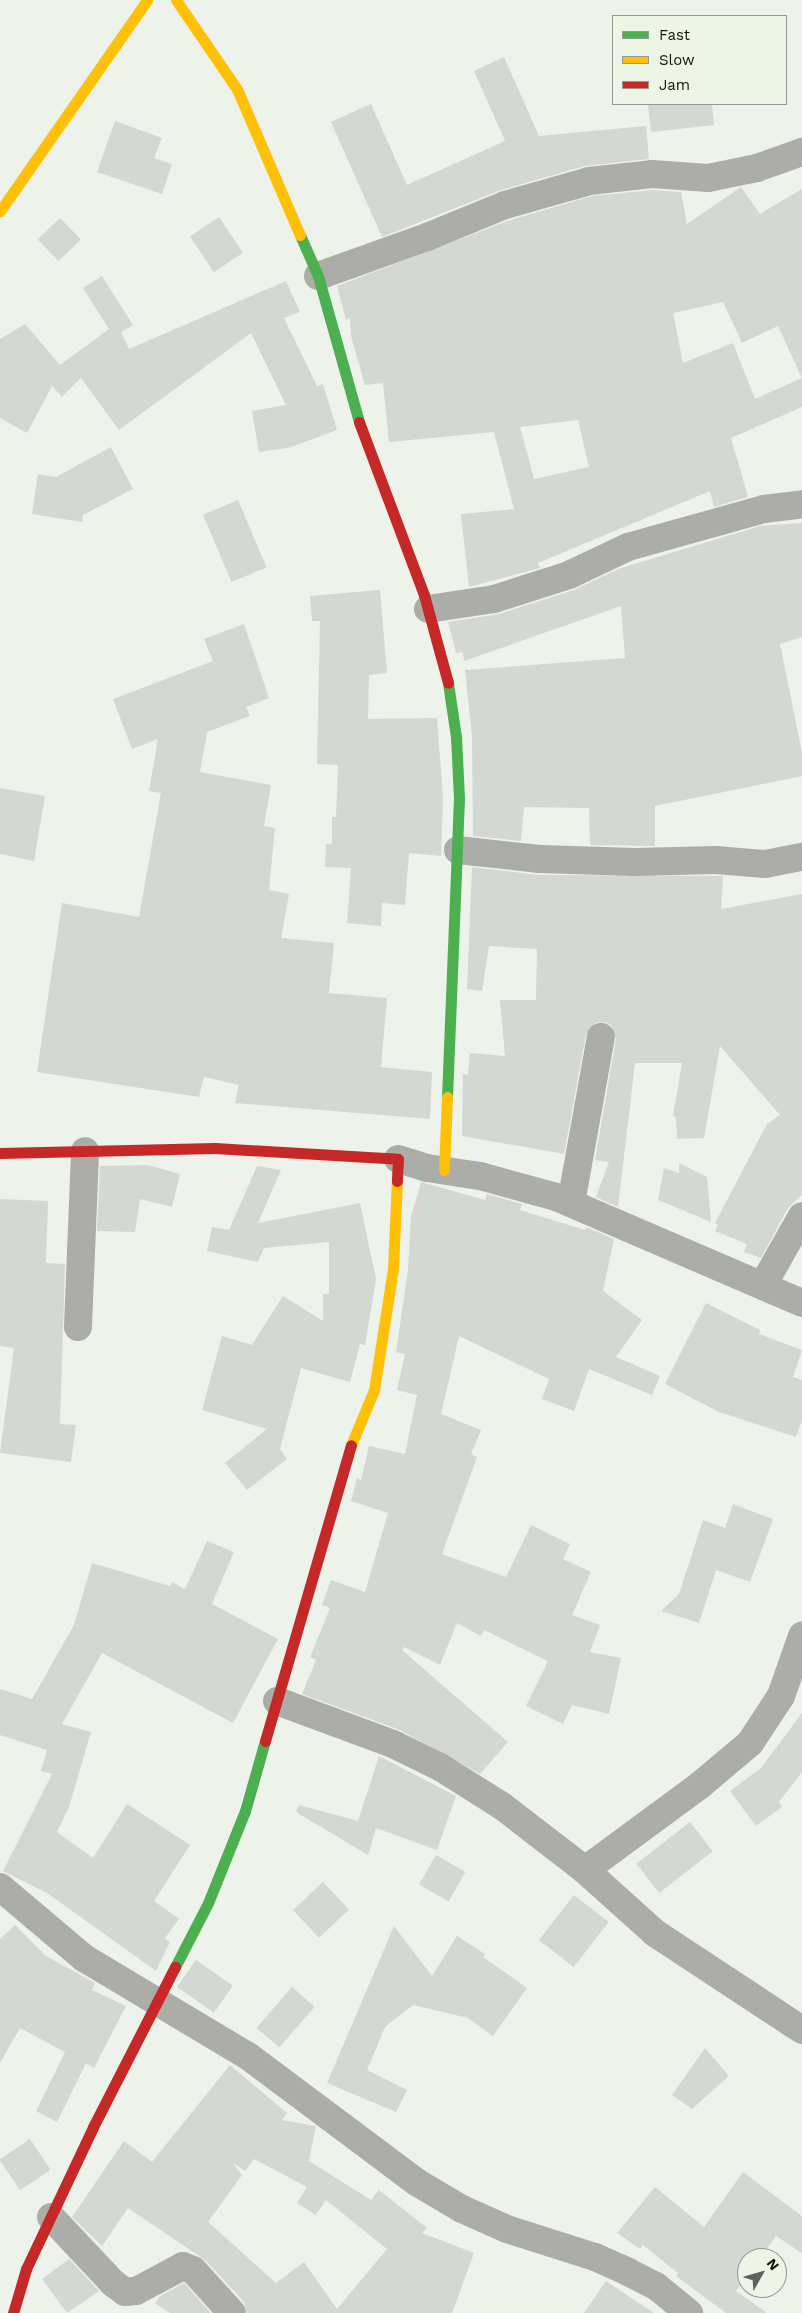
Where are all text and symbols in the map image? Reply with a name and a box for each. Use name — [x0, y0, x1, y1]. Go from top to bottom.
legend — [612, 15, 787, 105]
text: Fast — [659, 26, 690, 44]
text: Slow — [659, 51, 695, 69]
text: Jam — [659, 76, 690, 94]
north arrow — [737, 2248, 787, 2298]
text: N — [764, 2255, 783, 2273]

